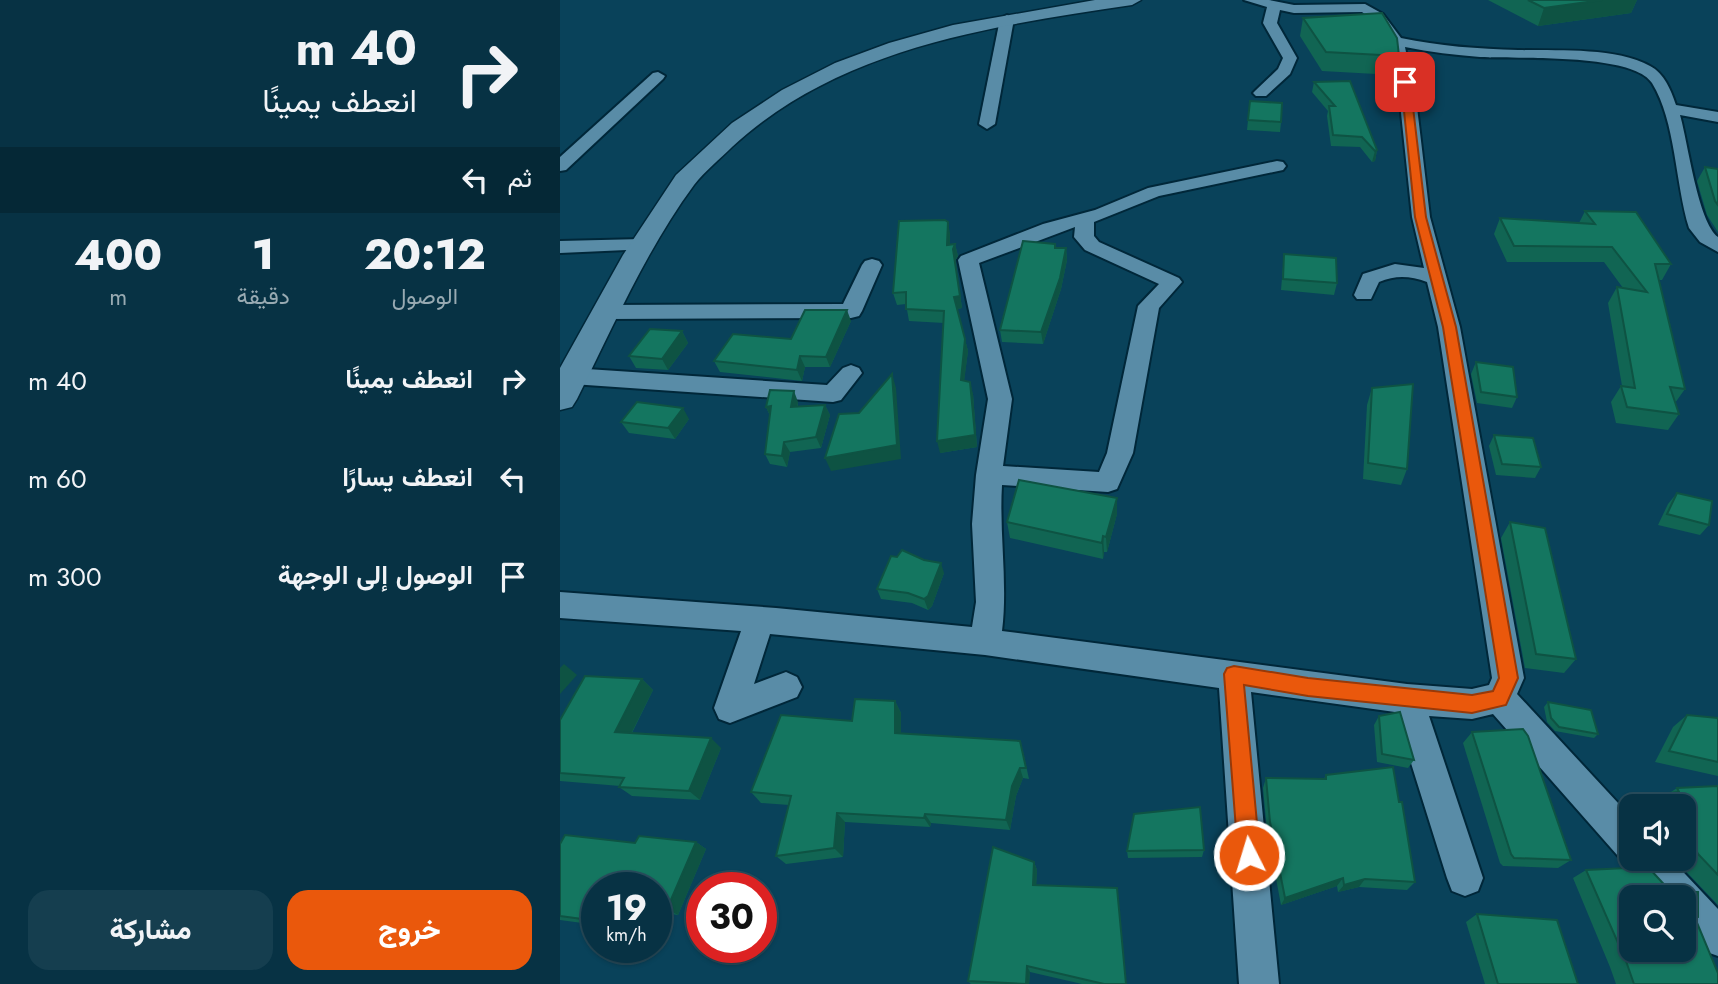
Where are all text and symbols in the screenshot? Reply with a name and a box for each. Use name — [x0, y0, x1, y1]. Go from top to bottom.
text: 40 m — [295, 13, 417, 83]
icon: right — [441, 28, 532, 119]
pin — [1375, 52, 1435, 112]
icon: arrive — [1386, 63, 1424, 101]
text: انعطف يمينًا — [262, 78, 417, 124]
text: ثم — [508, 159, 532, 197]
icon: left — [456, 161, 494, 199]
text: 1 — [252, 224, 274, 285]
text: 20:12 — [364, 224, 486, 285]
text: 400 — [74, 225, 162, 286]
text: دقيقة — [236, 279, 290, 313]
text: الوصول — [392, 279, 458, 313]
text: m — [109, 280, 127, 314]
text: انعطف يمينًا — [345, 360, 473, 398]
text: 40 m — [28, 362, 87, 400]
icon: right — [494, 362, 532, 400]
text: انعطف يسارًا — [342, 458, 473, 496]
text: 60 m — [28, 460, 87, 498]
icon: left — [494, 460, 532, 498]
text: الوصول إلى الوجهة — [278, 556, 473, 594]
text: 300 m — [28, 558, 102, 596]
icon: arrive — [494, 558, 532, 596]
map controls — [1619, 794, 1696, 962]
button: sound — [1619, 794, 1696, 871]
position arrow — [1212, 818, 1286, 892]
speed limit sign: 30 — [686, 872, 777, 963]
text: 19 — [606, 883, 647, 933]
button: search — [1619, 885, 1696, 962]
button: مشاركة — [28, 890, 273, 970]
button: خروج — [287, 890, 532, 970]
text: km/h — [606, 922, 647, 948]

